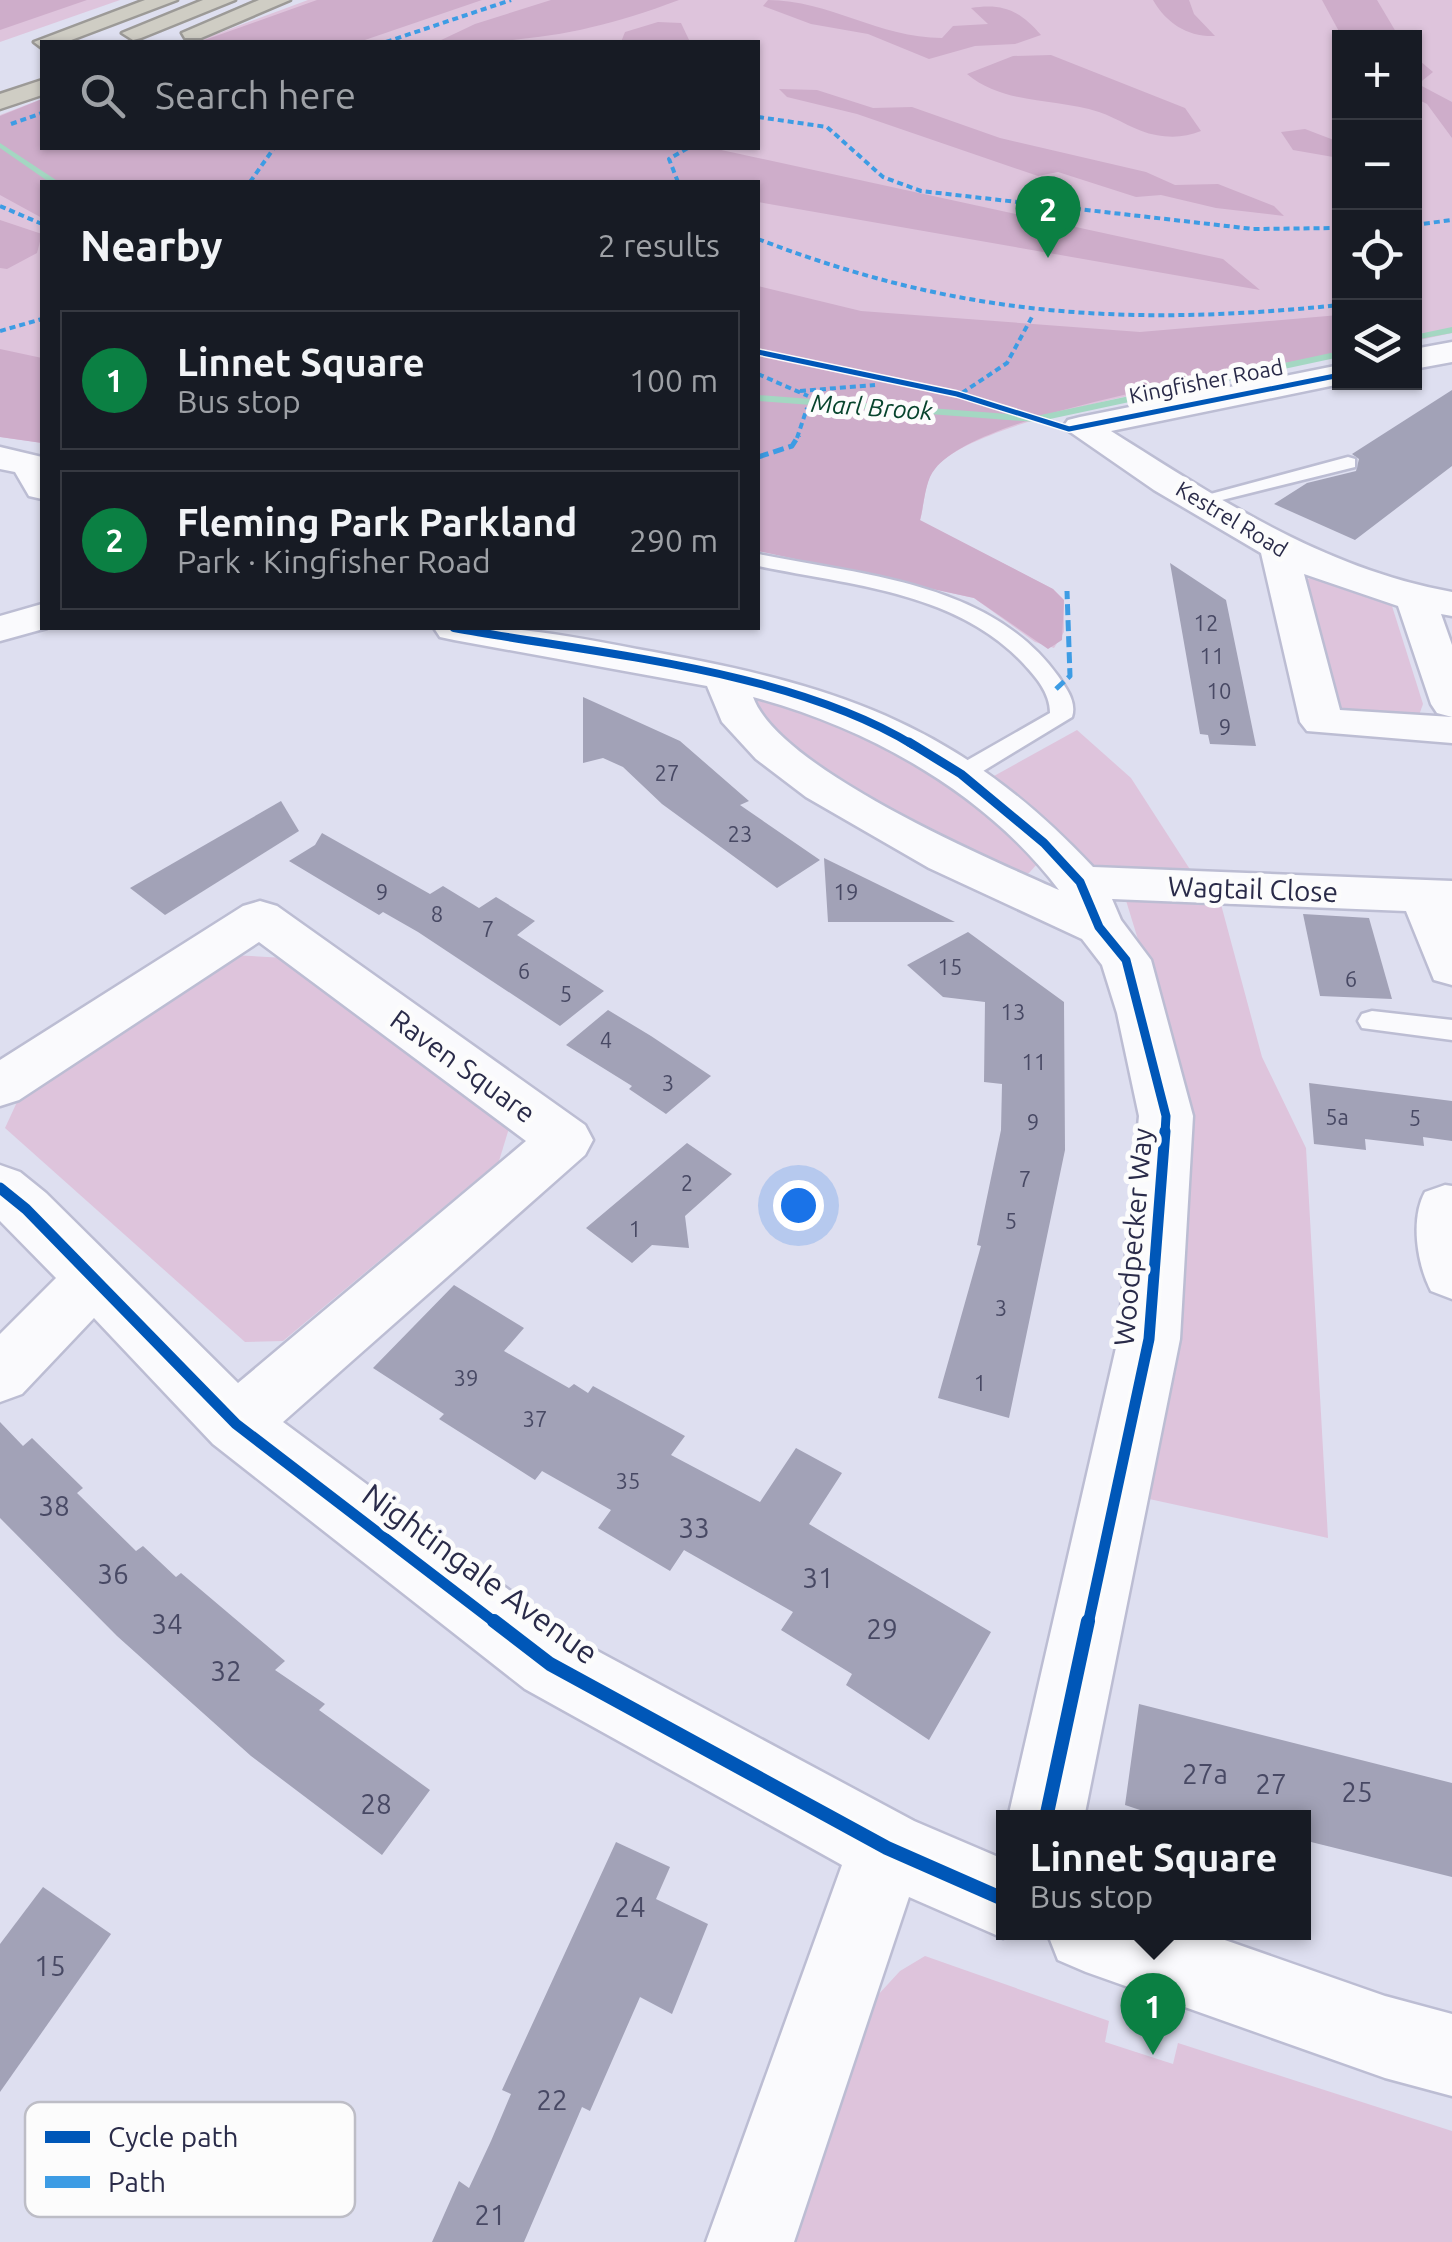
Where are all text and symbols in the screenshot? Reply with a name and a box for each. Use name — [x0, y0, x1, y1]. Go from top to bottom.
map controls — [1332, 30, 1422, 390]
button: + — [1332, 30, 1422, 120]
search box — [40, 40, 760, 150]
icon: search — [75, 68, 130, 123]
text: Search here — [155, 74, 356, 116]
button: − — [1332, 120, 1422, 210]
pin: 2 — [1016, 176, 1080, 258]
button: locate — [1332, 210, 1422, 300]
text: Nearby — [80, 222, 223, 269]
text: 2 results — [598, 227, 720, 263]
button: layers — [1332, 300, 1422, 390]
text: Linnet Square — [177, 341, 425, 383]
street label: Kingfisher Road — [1127, 353, 1285, 408]
text: 1 — [105, 362, 124, 398]
text: 100 m — [629, 362, 718, 398]
text: Bus stop — [177, 383, 301, 419]
water label: Marl Brook — [810, 389, 934, 425]
street label: Kestrel Road — [1172, 476, 1292, 562]
text: Fleming Park Parkland — [177, 501, 577, 543]
text: 2 — [105, 522, 124, 558]
text: 290 m — [629, 522, 718, 558]
text: Park · Kingfisher Road — [177, 543, 491, 579]
house number: 12 — [1194, 610, 1218, 635]
house number: 11 — [1200, 643, 1224, 668]
house number: 10 — [1207, 678, 1231, 703]
house number: 9 — [1219, 714, 1231, 739]
house number: 27 — [655, 760, 679, 785]
house number: 23 — [728, 821, 752, 846]
street label: Wagtail Close — [1167, 870, 1339, 907]
house number: 9 — [376, 879, 388, 904]
house number: 19 — [834, 879, 858, 904]
house number: 8 — [431, 901, 443, 926]
house number: 7 — [482, 916, 494, 941]
house number: 15 — [938, 954, 962, 979]
house number: 6 — [518, 958, 530, 983]
house number: 6 — [1345, 966, 1357, 991]
house number: 5 — [560, 981, 572, 1006]
house number: 13 — [1001, 999, 1025, 1024]
street label: Raven Square — [385, 1003, 541, 1128]
house number: 4 — [600, 1027, 612, 1052]
house number: 11 — [1022, 1049, 1046, 1074]
house number: 3 — [662, 1070, 674, 1095]
house number: 5a — [1325, 1104, 1349, 1129]
house number: 5 — [1409, 1105, 1421, 1130]
house number: 9 — [1027, 1109, 1039, 1134]
street label: Woodpecker Way — [1108, 1127, 1157, 1347]
house number: 7 — [1019, 1166, 1031, 1191]
house number: 2 — [681, 1170, 693, 1195]
your location — [773, 1180, 824, 1231]
house number: 5 — [1005, 1208, 1017, 1233]
house number: 1 — [629, 1216, 641, 1241]
house number: 3 — [995, 1295, 1007, 1320]
house number: 39 — [454, 1365, 478, 1390]
house number: 1 — [974, 1370, 986, 1395]
house number: 37 — [523, 1406, 547, 1431]
house number: 35 — [616, 1468, 640, 1493]
street label: Nightingale Avenue — [356, 1476, 605, 1671]
house number: 38 — [38, 1490, 70, 1521]
house number: 33 — [678, 1512, 710, 1543]
house number: 36 — [97, 1558, 129, 1589]
house number: 31 — [802, 1562, 834, 1593]
house number: 34 — [151, 1608, 183, 1639]
house number: 29 — [866, 1613, 898, 1644]
house number: 32 — [210, 1655, 242, 1686]
house number: 27a — [1182, 1758, 1228, 1789]
house number: 27 — [1255, 1768, 1287, 1799]
house number: 25 — [1341, 1776, 1373, 1807]
house number: 28 — [360, 1788, 392, 1819]
popup — [996, 1810, 1311, 1940]
text: Linnet Square — [1030, 1836, 1277, 1878]
text: Bus stop — [1030, 1878, 1153, 1914]
house number: 24 — [614, 1891, 646, 1922]
house number: 15 — [34, 1950, 66, 1981]
pin: 1 — [1120, 1972, 1186, 2055]
house number: 22 — [536, 2084, 568, 2115]
legend — [25, 2102, 355, 2217]
text: Cycle path — [108, 2121, 239, 2152]
text: Path — [108, 2166, 166, 2197]
house number: 21 — [474, 2199, 506, 2230]

